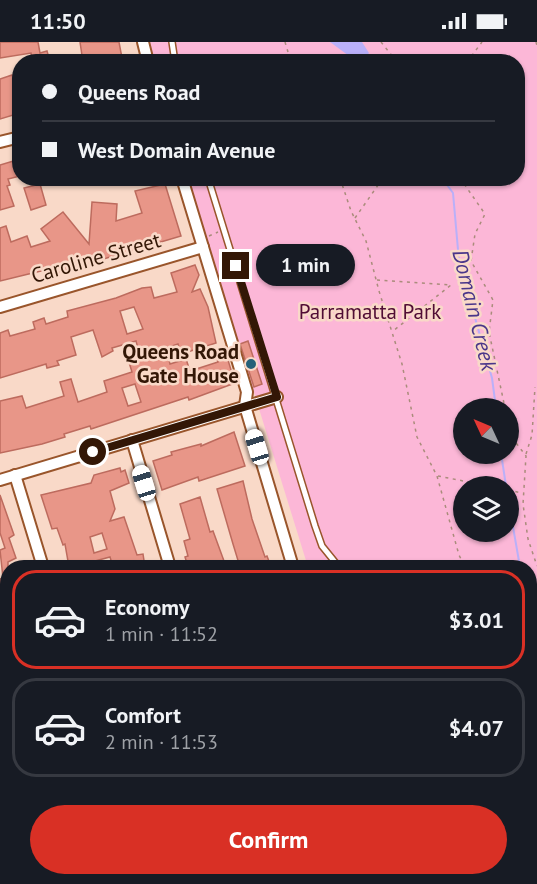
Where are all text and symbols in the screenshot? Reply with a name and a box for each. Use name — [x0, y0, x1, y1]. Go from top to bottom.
text: 11:50 — [30, 7, 86, 35]
text: Queens Road — [78, 78, 200, 106]
text: West Domain Avenue — [78, 136, 275, 164]
street label: Caroline Street — [28, 226, 164, 289]
callout: 1 min — [257, 245, 356, 287]
water label: Domain Creek — [446, 246, 504, 375]
route end — [222, 252, 249, 279]
text: 1 min — [281, 252, 330, 278]
park label: Parramatta Park — [299, 298, 441, 325]
place label: Queens Road Gate House — [122, 338, 239, 389]
marker: Queens Road Gate House — [244, 357, 258, 371]
north arrow — [453, 398, 519, 464]
map controls — [453, 398, 519, 542]
car — [243, 427, 271, 467]
route start — [79, 438, 106, 465]
car — [130, 463, 158, 503]
button: layers — [453, 476, 519, 542]
icon: car — [33, 593, 87, 647]
text: Economy — [105, 593, 189, 621]
text: $3.01 — [449, 606, 504, 634]
text: 1 min · 11:52 — [105, 621, 218, 647]
icon: car — [33, 701, 87, 755]
text: Comfort — [105, 701, 181, 729]
text: $4.07 — [449, 714, 504, 742]
text: 2 min · 11:53 — [105, 729, 218, 755]
button: Confirm — [30, 805, 507, 874]

